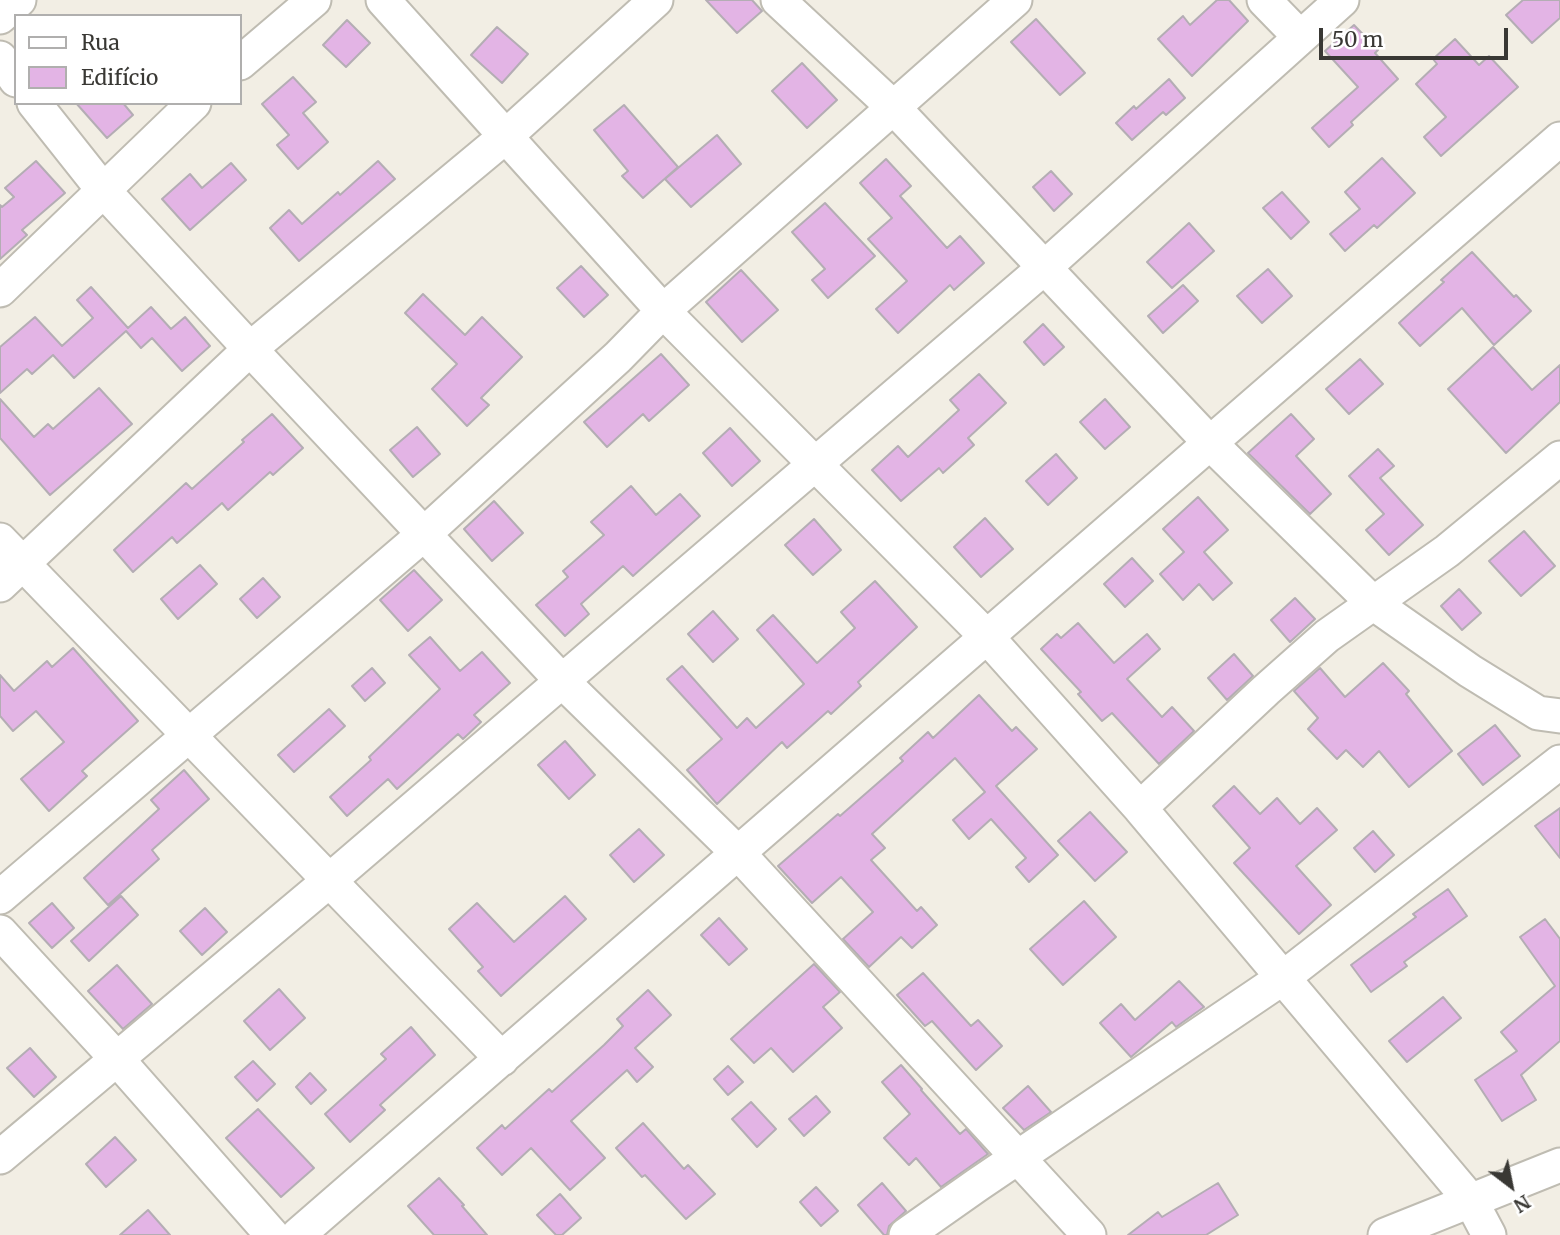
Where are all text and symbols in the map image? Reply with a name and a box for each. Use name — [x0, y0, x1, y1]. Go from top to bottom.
legend — [14, 14, 242, 105]
scale bar — [1322, 14, 1511, 58]
text: 50 m — [1332, 26, 1383, 53]
text: Rua — [81, 29, 120, 56]
text: Edifício — [81, 64, 158, 91]
north arrow — [1476, 1151, 1546, 1221]
text: N — [1509, 1190, 1535, 1218]

